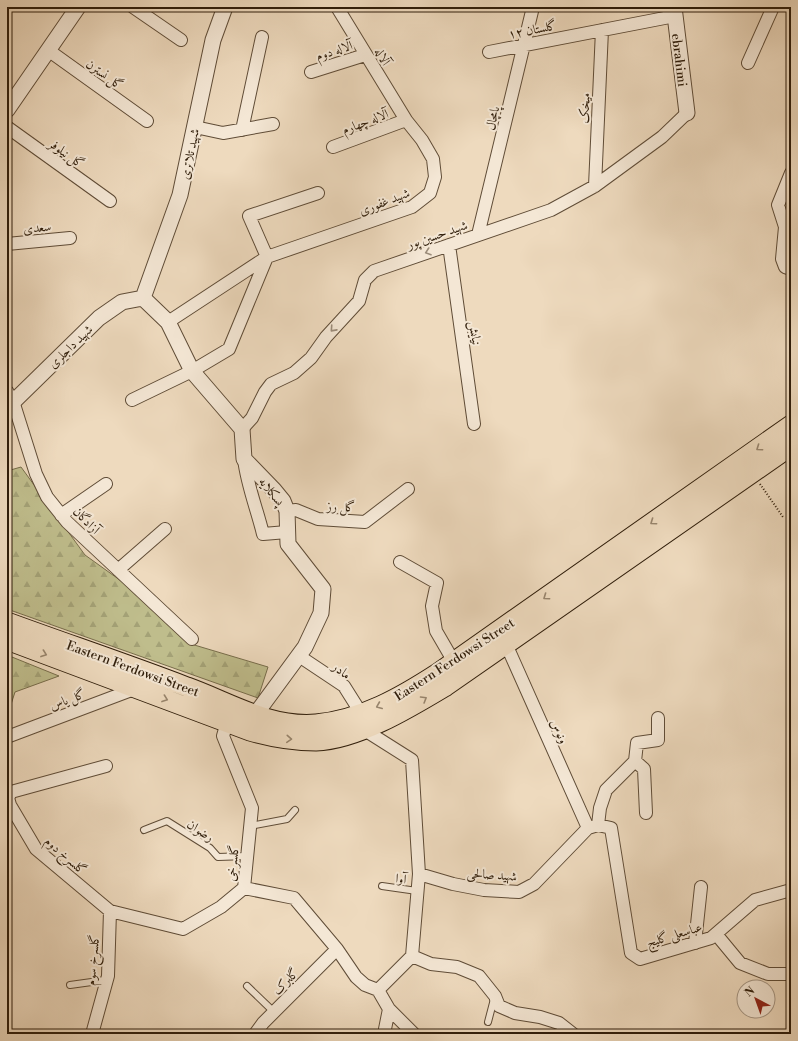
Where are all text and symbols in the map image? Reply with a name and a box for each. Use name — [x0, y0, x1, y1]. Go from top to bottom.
street label: گلستان ۱۲ — [507, 17, 558, 43]
street label: ebrahimi — [668, 32, 690, 88]
street label: آلاله دوم — [314, 37, 357, 67]
street label: آلاله — [371, 45, 394, 70]
street label: گل نسترن — [82, 56, 126, 94]
street label: میخک — [576, 92, 594, 124]
street label: پامچال — [482, 104, 505, 132]
street label: آلاله چهارم — [340, 105, 393, 141]
street label: شهید تلاتری — [177, 127, 203, 181]
street label: گل نیلوفر — [43, 135, 87, 173]
street label: شهید غفوری — [357, 185, 412, 219]
street label: شهید حسین پور — [403, 217, 470, 254]
street label: سعدی — [22, 219, 52, 237]
one-way arrow — [425, 248, 432, 256]
street label: نیایش — [464, 320, 485, 346]
street label: شهید داجلری — [45, 322, 96, 372]
one-way arrow — [331, 325, 338, 332]
one-way arrow — [756, 443, 763, 451]
street label: پسکلایه — [255, 474, 288, 510]
street label: گل رز — [324, 498, 356, 517]
street label: آزادگان — [69, 504, 104, 538]
one-way arrow — [650, 517, 657, 524]
one-way arrow — [544, 592, 551, 599]
street label: Eastern Ferdowsi Street — [391, 615, 518, 705]
street label: Eastern Ferdowsi Street — [64, 637, 202, 701]
one-way arrow — [40, 649, 47, 657]
street label: مادر — [327, 657, 354, 683]
street label: گل یاس — [47, 686, 88, 715]
one-way arrow — [162, 694, 169, 703]
one-way arrow — [420, 697, 427, 704]
one-way arrow — [376, 701, 383, 709]
street label: ونوس — [547, 717, 571, 746]
one-way arrow — [286, 735, 292, 743]
street label: رضوان — [184, 816, 217, 845]
street label: گلسرخ دوم — [39, 833, 90, 881]
street label: گلسرخی — [223, 844, 243, 882]
street label: شهید صالحی — [466, 865, 518, 886]
street label: آوا — [394, 870, 409, 888]
street label: عباسعلی گلیج — [645, 919, 705, 954]
street label: گلسرخ سوم — [83, 934, 106, 987]
street label: گلبرک — [269, 965, 302, 998]
north arrow — [736, 979, 776, 1019]
text: N — [742, 984, 758, 1000]

